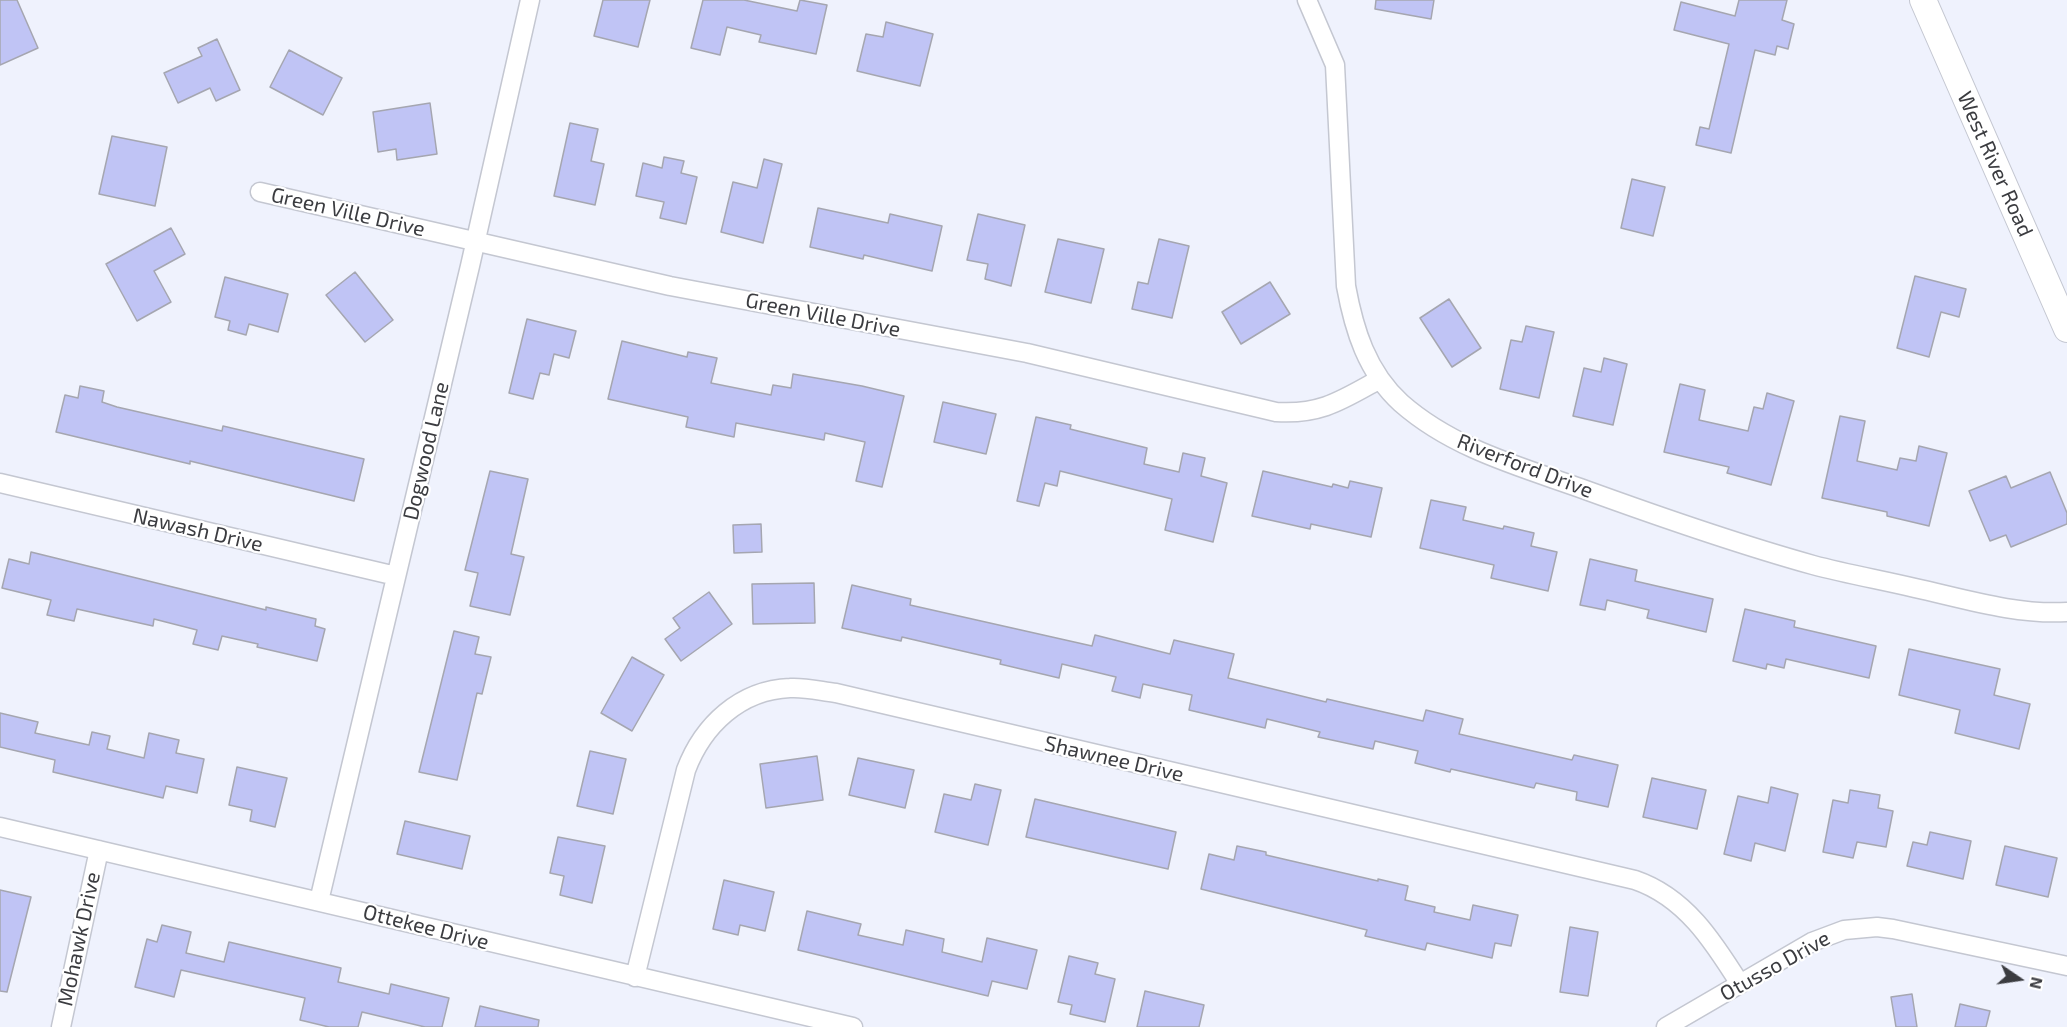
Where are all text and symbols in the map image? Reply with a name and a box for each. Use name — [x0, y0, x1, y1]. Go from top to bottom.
street label: West River Road — [1952, 88, 2038, 240]
street label: Green Ville Drive — [269, 182, 427, 242]
street label: Green Ville Drive — [744, 288, 902, 342]
street label: Dogwood Lane — [398, 379, 454, 523]
street label: Riverford Drive — [1454, 429, 1596, 503]
street label: Nawash Drive — [131, 503, 265, 557]
street label: Shawnee Drive — [1042, 731, 1186, 787]
street label: Mohawk Drive — [52, 870, 106, 1008]
street label: Ottekee Drive — [360, 899, 492, 955]
street label: Otusso Drive — [1716, 925, 1834, 1007]
north arrow — [1989, 949, 2049, 1009]
text: N — [2026, 975, 2048, 991]

